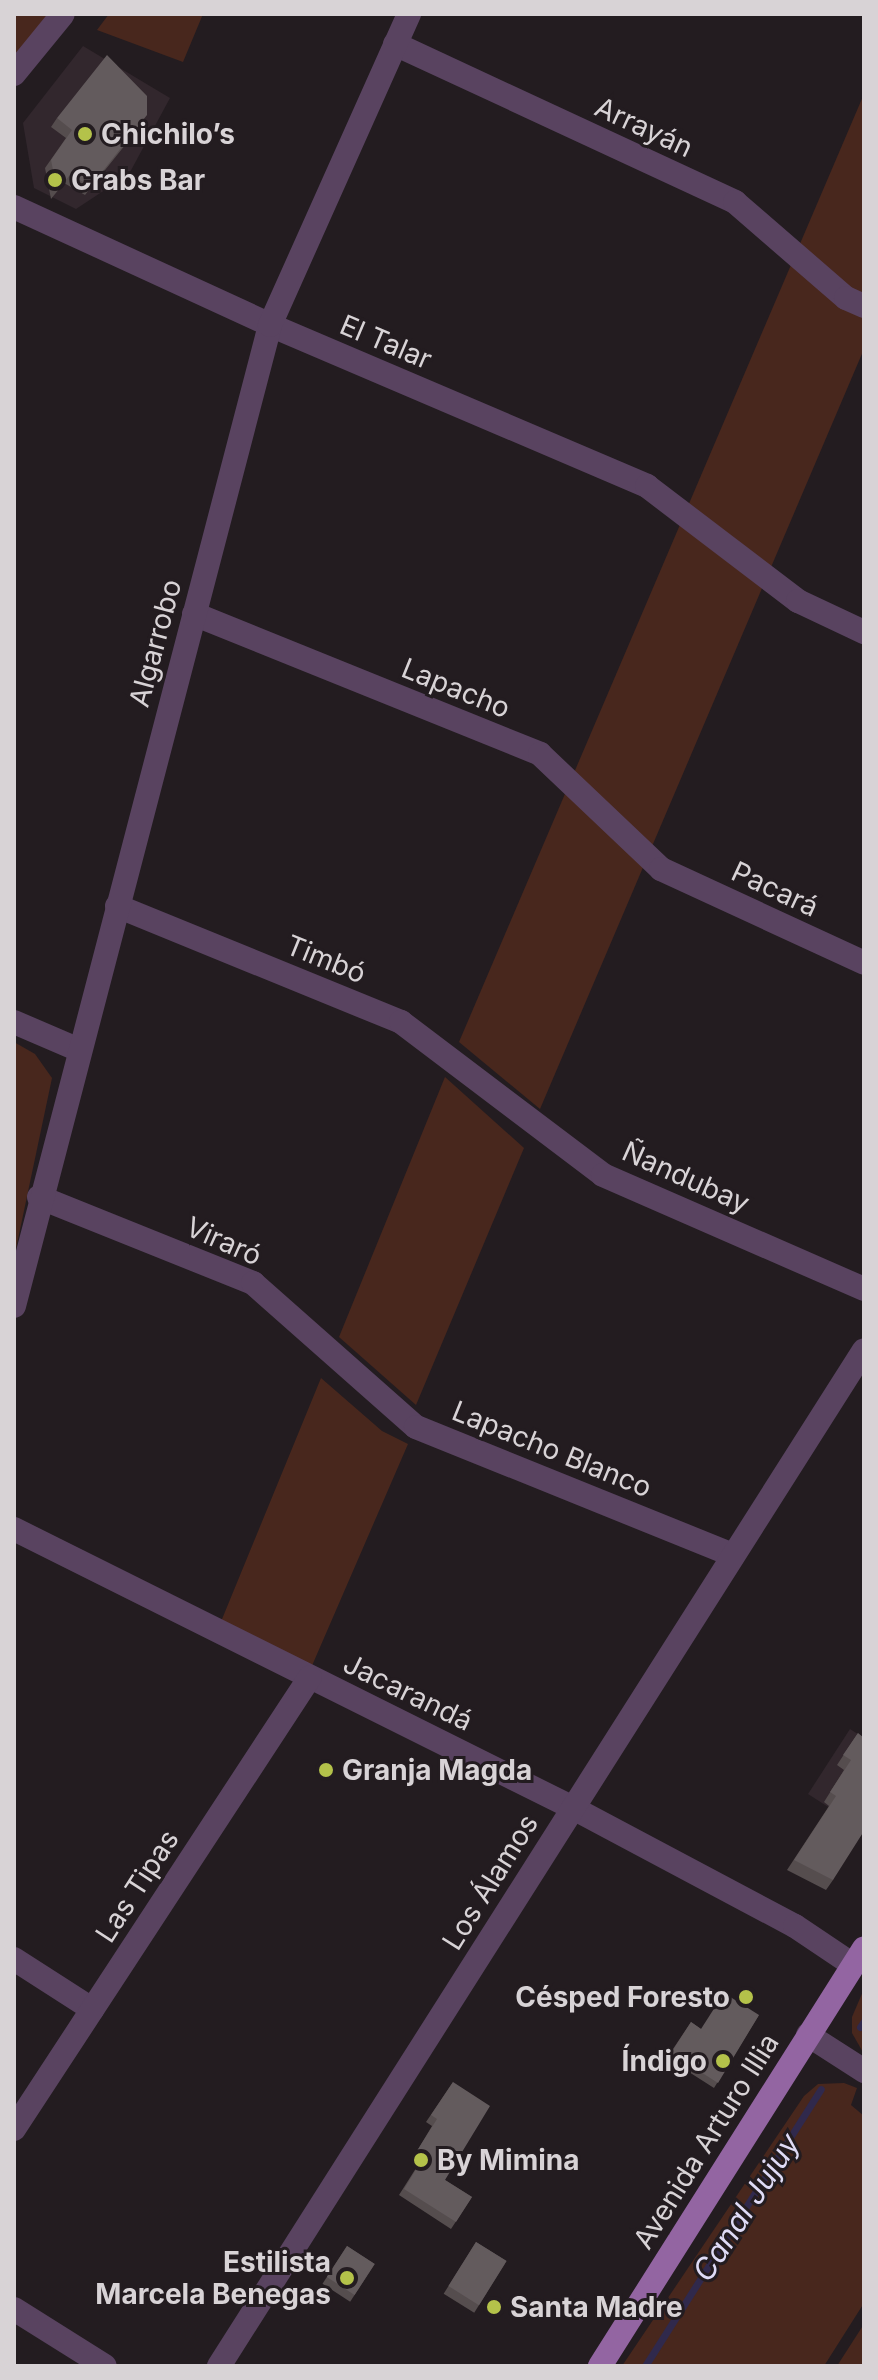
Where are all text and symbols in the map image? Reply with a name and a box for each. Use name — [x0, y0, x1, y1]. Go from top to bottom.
street label: Arrayán — [590, 90, 698, 164]
place label: Chichilo’s — [101, 117, 235, 151]
marker: Chichilo’s — [76, 125, 94, 143]
place label: Crabs Bar — [71, 163, 205, 197]
marker: Crabs Bar — [46, 171, 64, 189]
street label: El Talar — [335, 308, 437, 376]
street label: Algarrobo — [122, 575, 188, 711]
street label: Lapacho — [397, 651, 515, 725]
street label: Pacará — [726, 854, 824, 924]
street label: Timbó — [281, 928, 371, 990]
street label: Ñandubay — [617, 1134, 755, 1220]
street label: Viraró — [181, 1210, 267, 1272]
street label: Lapacho Blanco — [447, 1394, 657, 1504]
street label: Jacarandá — [338, 1646, 478, 1738]
place label: Granja Magda — [342, 1753, 532, 1787]
marker: Granja Magda — [317, 1761, 335, 1779]
street label: Los Álamos — [435, 1808, 545, 1956]
street label: Las Tipas — [88, 1824, 186, 1948]
place label: Césped Foresto — [515, 1980, 730, 2014]
marker: Césped Foresto — [737, 1988, 755, 2006]
street label: Avenida Arturo Illia — [626, 2027, 786, 2255]
place label: Índigo — [622, 2044, 707, 2078]
marker: Índigo — [714, 2052, 732, 2070]
water label: Canal Jujuy — [685, 2126, 807, 2288]
place label: By Mimina — [437, 2143, 580, 2177]
marker: By Mimina — [412, 2151, 430, 2169]
place label: Estilista Marcela Benegas — [95, 2245, 331, 2311]
marker: Estilista Marcela Benegas — [338, 2269, 356, 2287]
place label: Santa Madre — [510, 2290, 683, 2324]
marker: Santa Madre — [485, 2298, 503, 2316]

